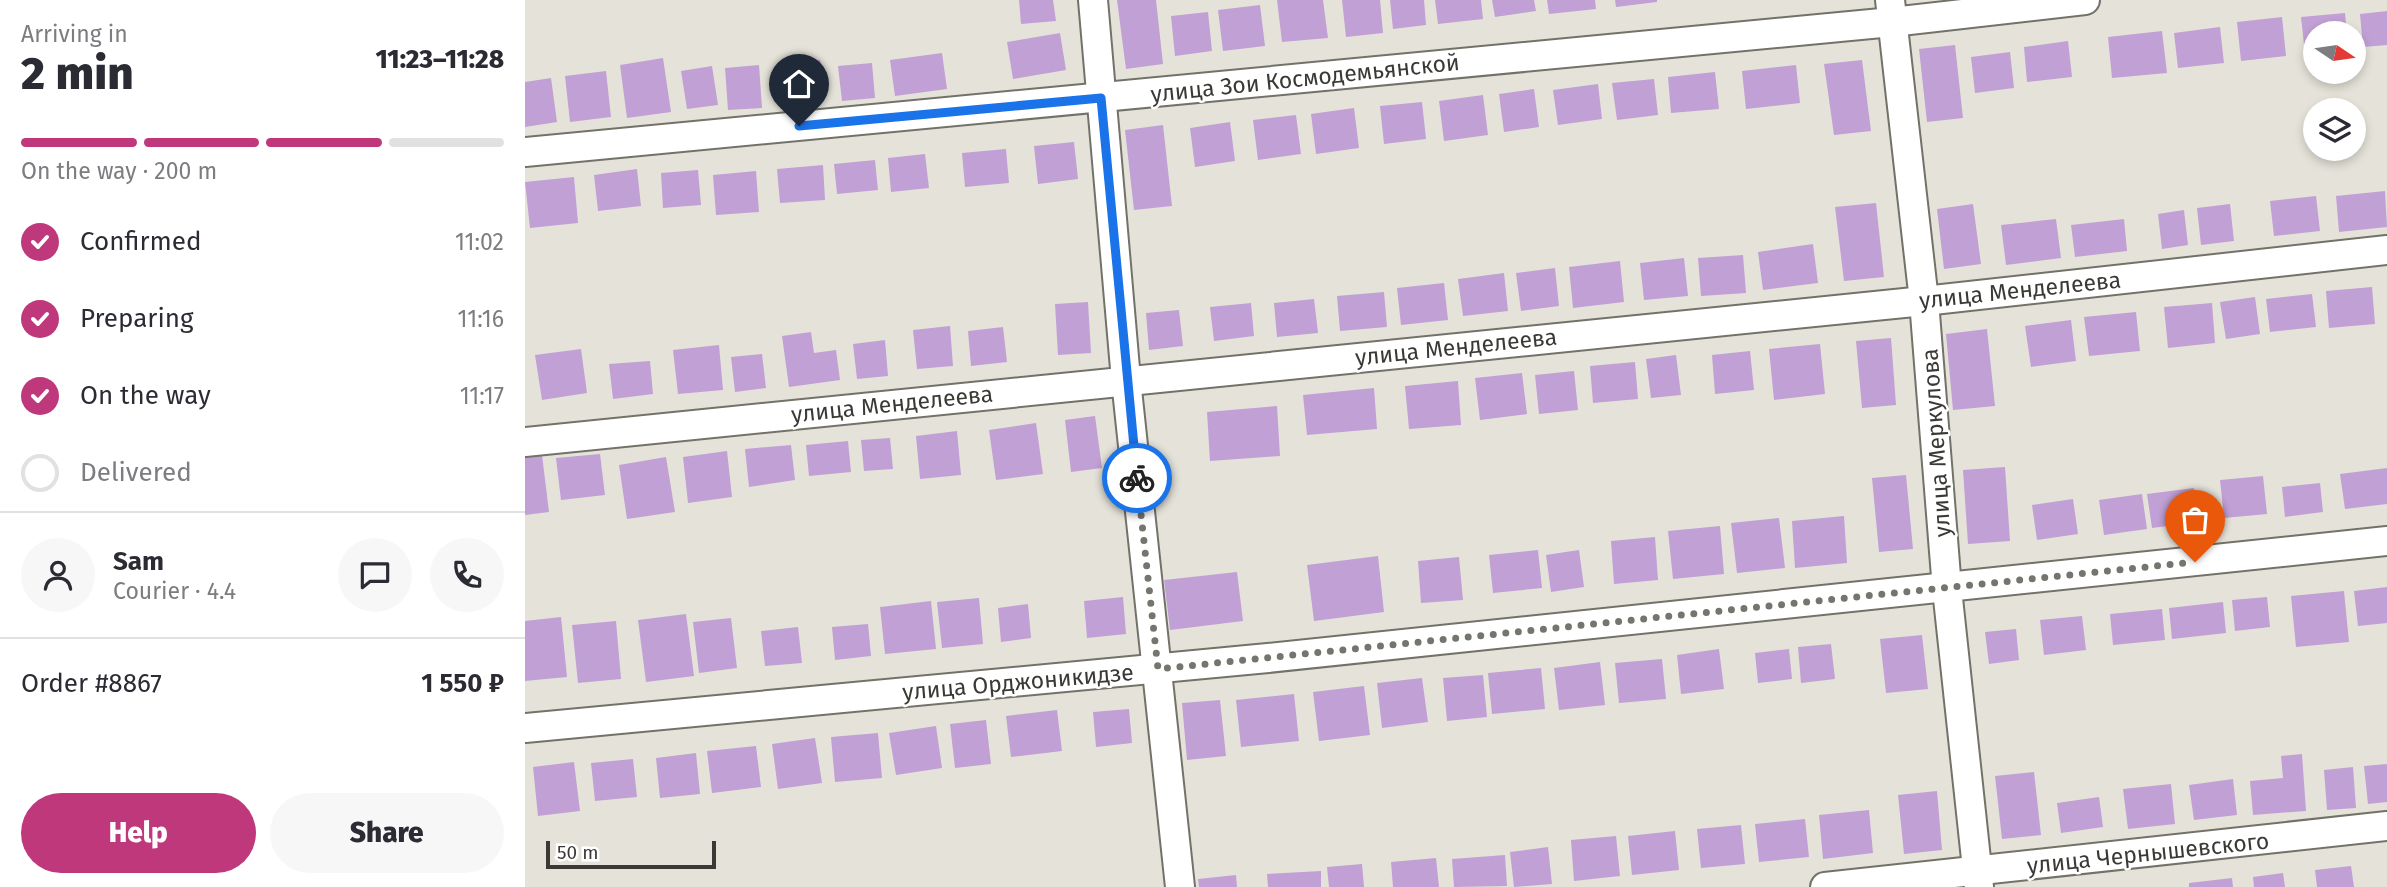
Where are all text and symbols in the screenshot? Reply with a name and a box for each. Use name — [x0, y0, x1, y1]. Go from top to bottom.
text: Arriving in — [21, 20, 128, 48]
north arrow — [2303, 21, 2366, 84]
map controls — [2303, 21, 2366, 161]
text: 11:23–11:28 — [376, 44, 504, 75]
text: 2 min — [21, 46, 134, 101]
street label: улица Зои Космодемьянской — [1149, 48, 1461, 108]
pin — [769, 54, 829, 126]
icon: home — [780, 65, 818, 103]
button: layers — [2303, 98, 2366, 161]
text: On the way · 200 m — [21, 157, 217, 185]
icon: check — [21, 223, 59, 261]
text: Confirmed — [80, 226, 201, 257]
text: 11:02 — [455, 228, 504, 256]
street label: улица Менделеева — [1918, 265, 2122, 315]
icon: check — [21, 300, 59, 338]
text: Preparing — [80, 303, 193, 334]
text: 11:16 — [458, 305, 504, 333]
street label: улица Менделеева — [1354, 322, 1558, 372]
street label: улица Меркулова — [1915, 348, 1957, 538]
icon: check — [21, 377, 59, 415]
street label: улица Менделеева — [790, 379, 994, 429]
text: On the way — [80, 380, 211, 411]
text: 11:17 — [460, 382, 504, 410]
courier — [1102, 443, 1172, 513]
text: Delivered — [80, 457, 192, 488]
icon: bike — [1118, 459, 1156, 497]
pin — [2165, 490, 2225, 562]
icon: bag — [2176, 501, 2214, 539]
button: person — [21, 538, 95, 612]
button: chat — [338, 538, 412, 612]
button: phone — [430, 538, 504, 612]
text: Sam — [113, 546, 164, 577]
text: Courier · 4.4 — [113, 577, 236, 605]
street label: улица Орджоникидзе — [901, 658, 1135, 706]
text: Order #8867 — [21, 668, 162, 699]
text: 1 550 ₽ — [421, 668, 504, 699]
button: Help — [21, 793, 256, 873]
button: Share — [270, 793, 504, 873]
street label: улица Чернышевского — [2025, 826, 2271, 880]
scale bar — [546, 838, 716, 870]
text: 50 m — [557, 841, 598, 864]

